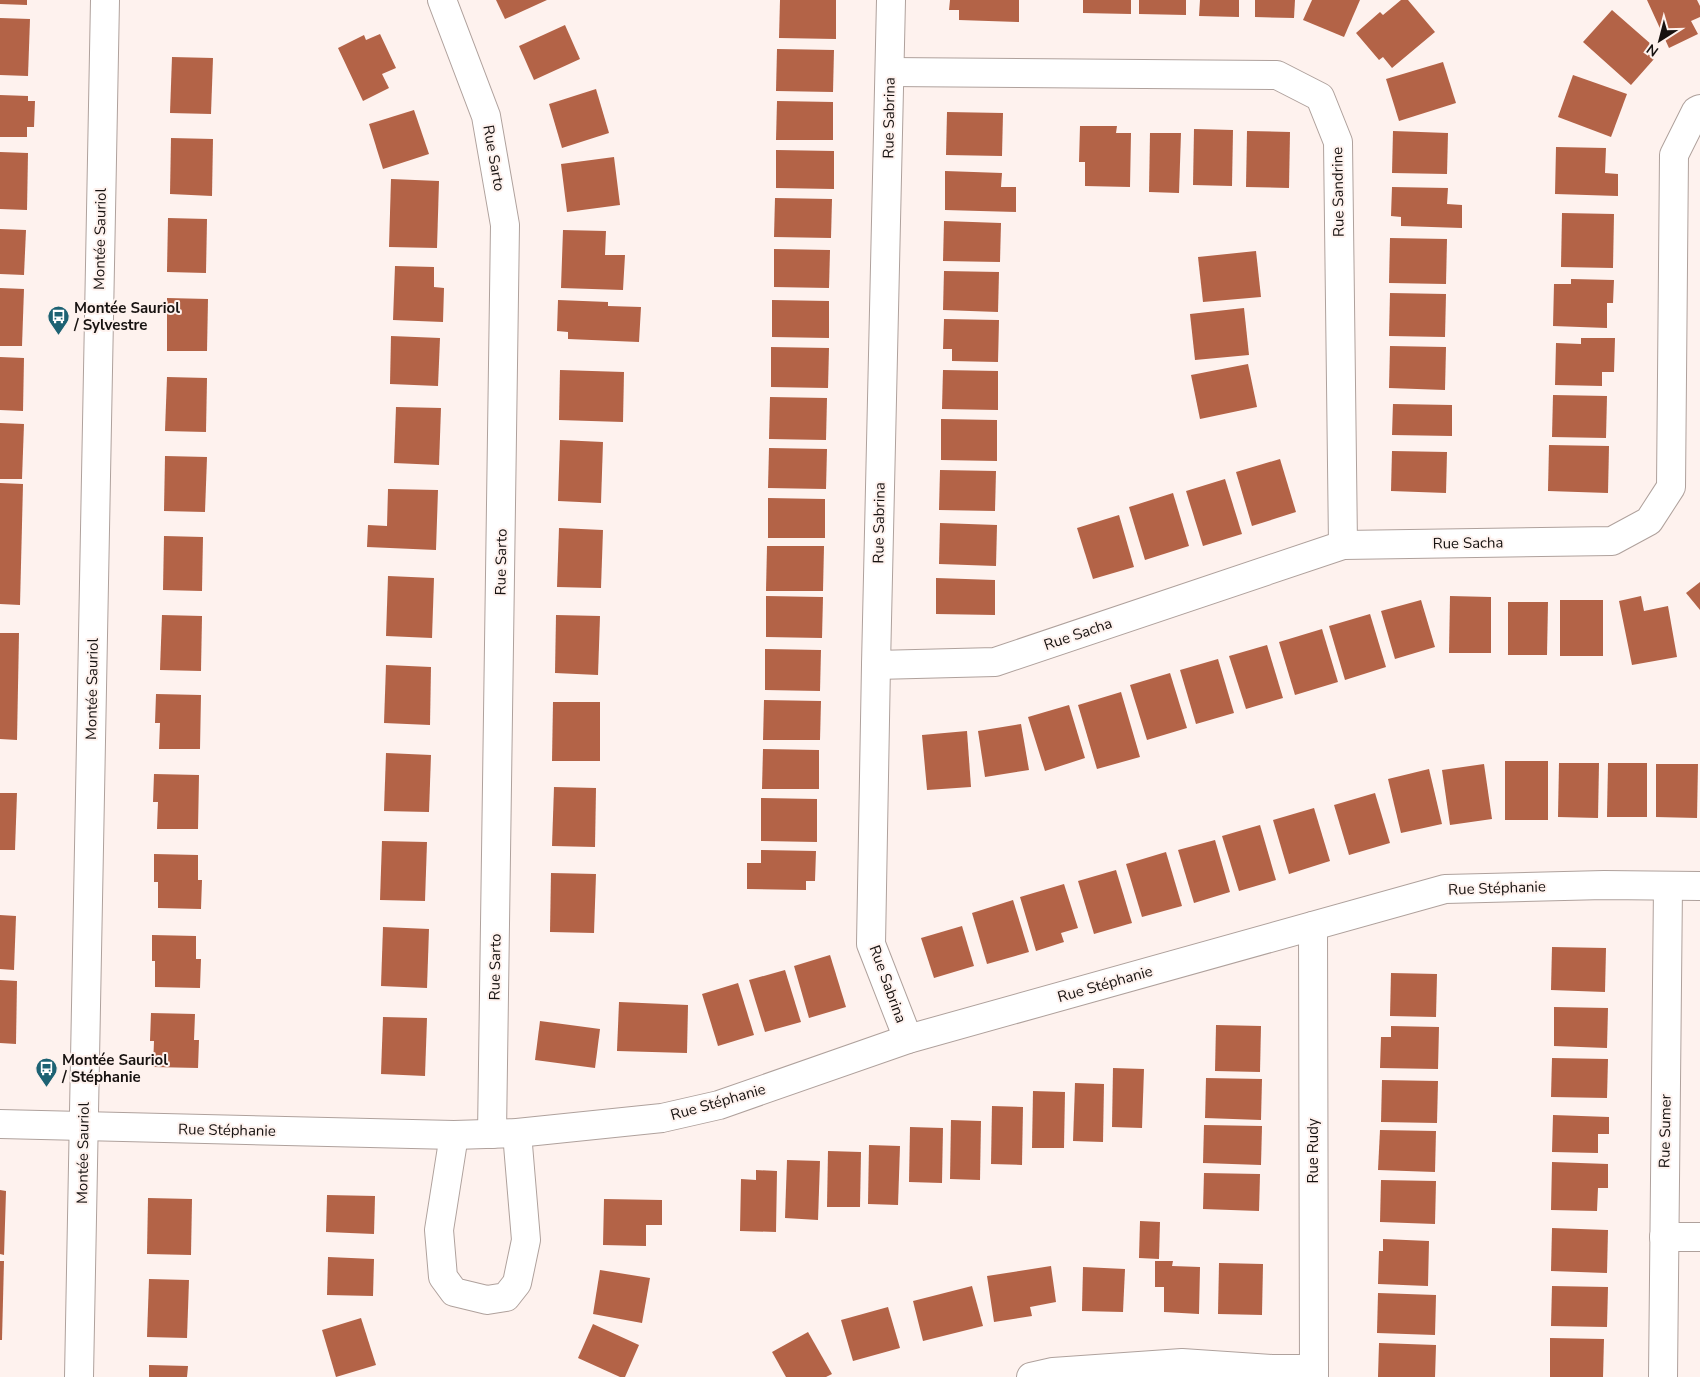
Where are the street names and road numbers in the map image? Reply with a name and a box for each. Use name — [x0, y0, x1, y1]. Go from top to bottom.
street label: Rue Sabrina — [878, 77, 900, 159]
street label: Rue Sarto — [478, 123, 510, 193]
street label: Rue Sandrine — [1327, 147, 1349, 237]
street label: Montée Sauriol — [89, 187, 111, 290]
street label: Rue Sabrina — [868, 482, 890, 564]
street label: Rue Sarto — [490, 528, 512, 596]
street label: Rue Sacha — [1432, 532, 1504, 554]
street label: Rue Sacha — [1041, 613, 1115, 655]
street label: Montée Sauriol — [81, 637, 103, 740]
street label: Rue Stéphanie — [1448, 876, 1546, 900]
street label: Rue Sarto — [484, 933, 506, 1001]
street label: Rue Sabrina — [865, 942, 911, 1026]
street label: Rue Stéphanie — [1055, 961, 1155, 1007]
street label: Rue Stéphanie — [668, 1079, 768, 1125]
street label: Rue Sumer — [1654, 1093, 1676, 1168]
street label: Montée Sauriol — [72, 1101, 94, 1204]
street label: Rue Rudy — [1303, 1118, 1323, 1184]
street label: Rue Stéphanie — [178, 1119, 276, 1141]

